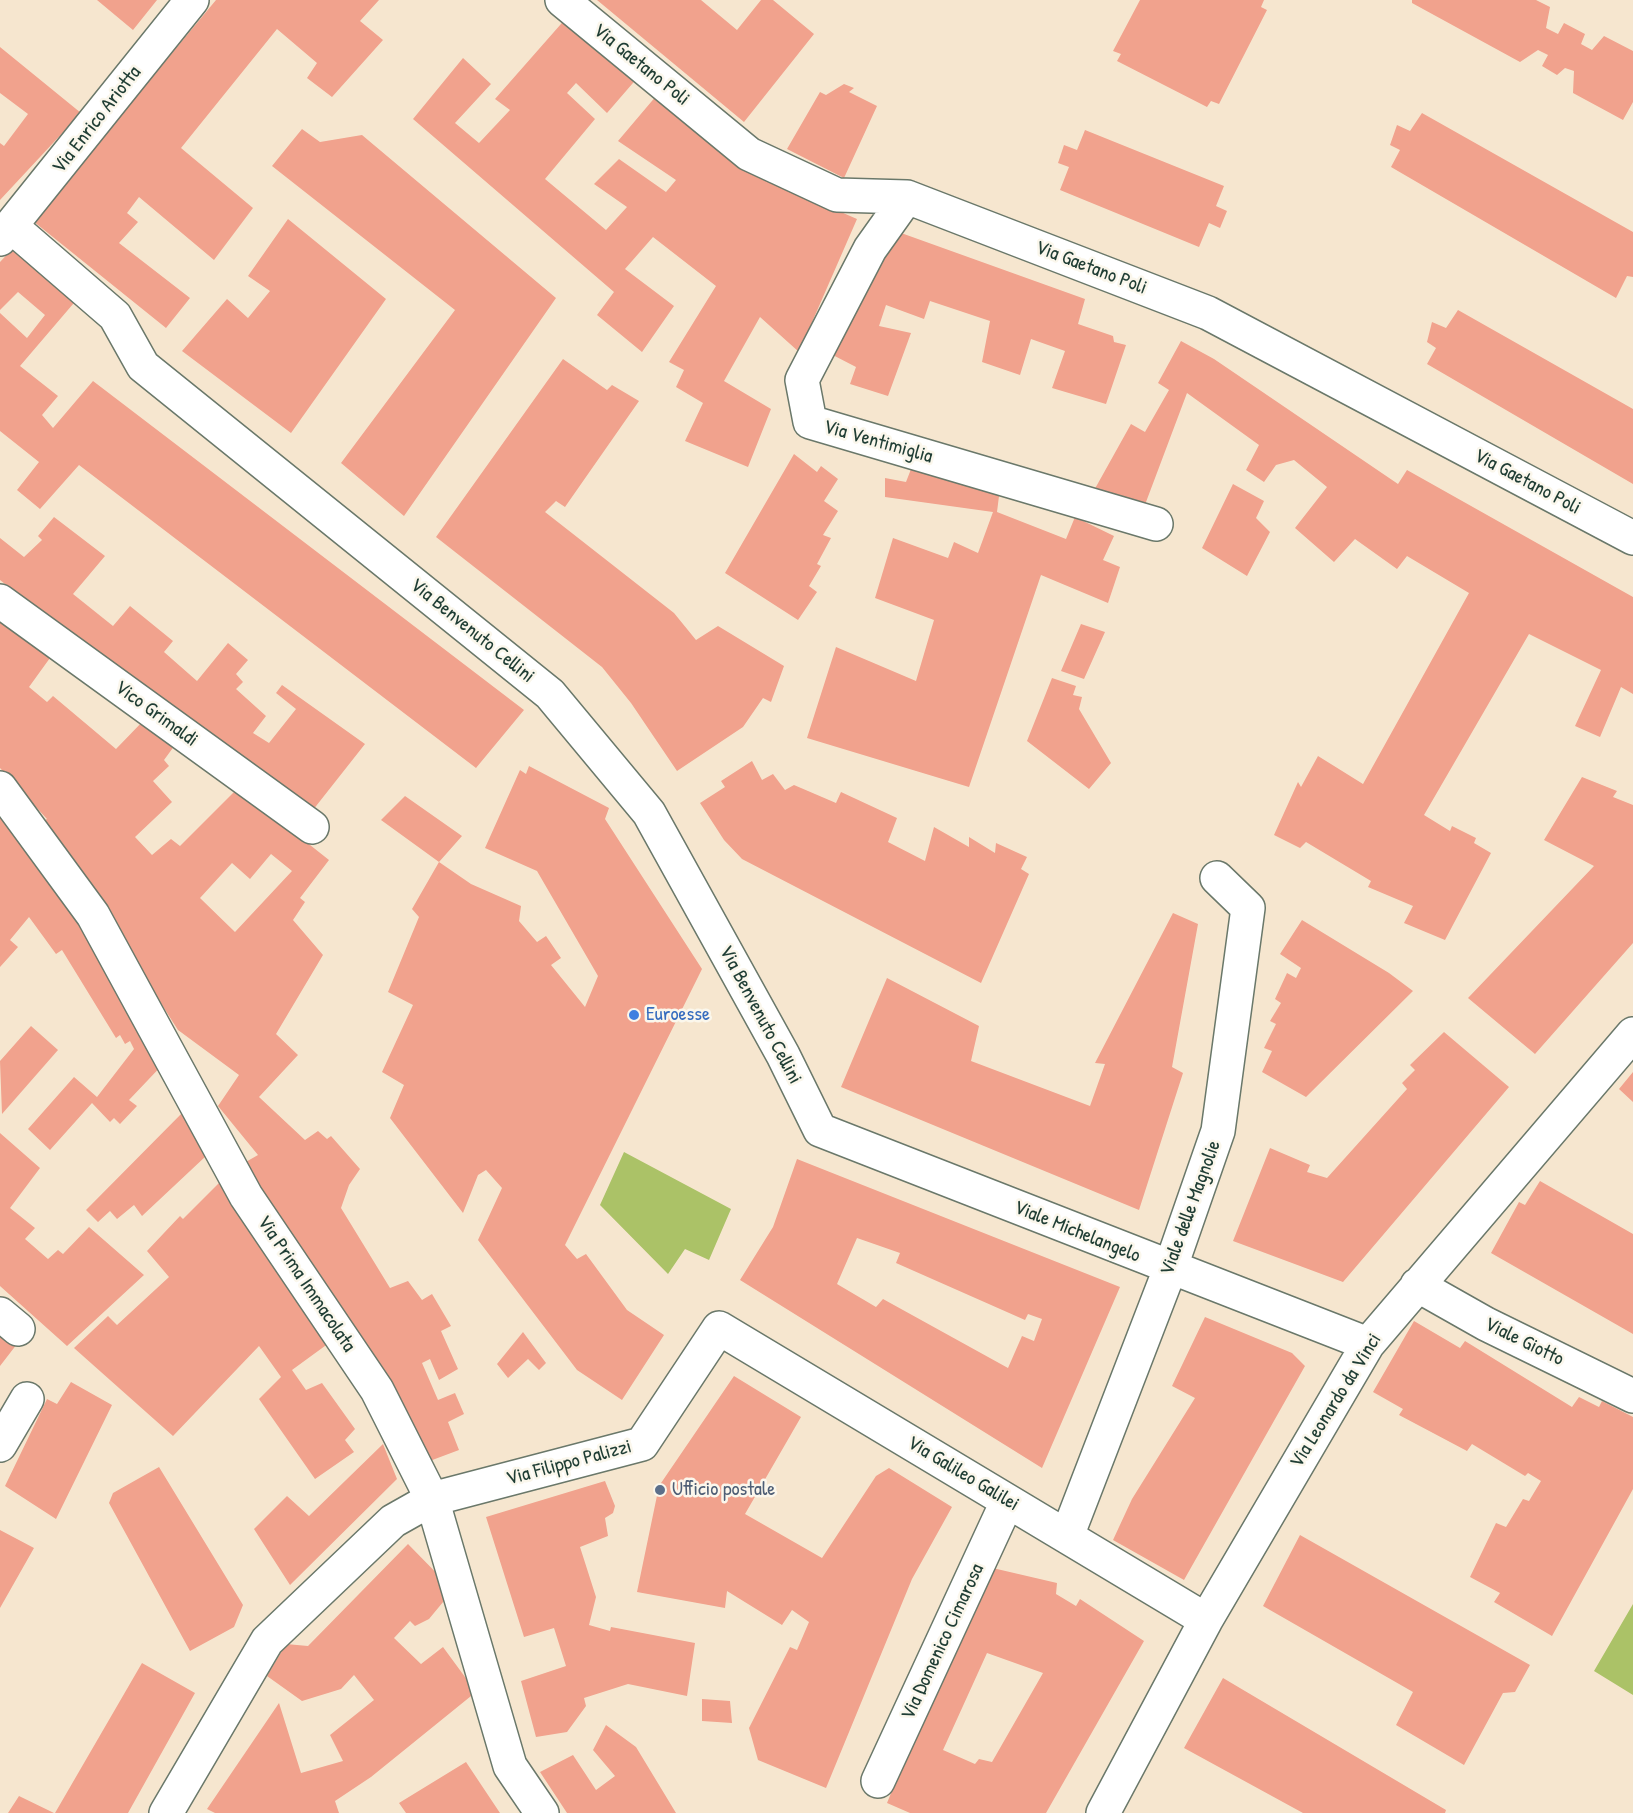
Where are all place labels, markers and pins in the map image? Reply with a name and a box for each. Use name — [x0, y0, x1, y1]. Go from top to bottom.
place label: Euroesse — [646, 1003, 710, 1027]
marker: Euroesse — [627, 1008, 641, 1022]
place label: Ufficio postale — [672, 1478, 775, 1502]
marker: Ufficio postale — [653, 1483, 667, 1497]

